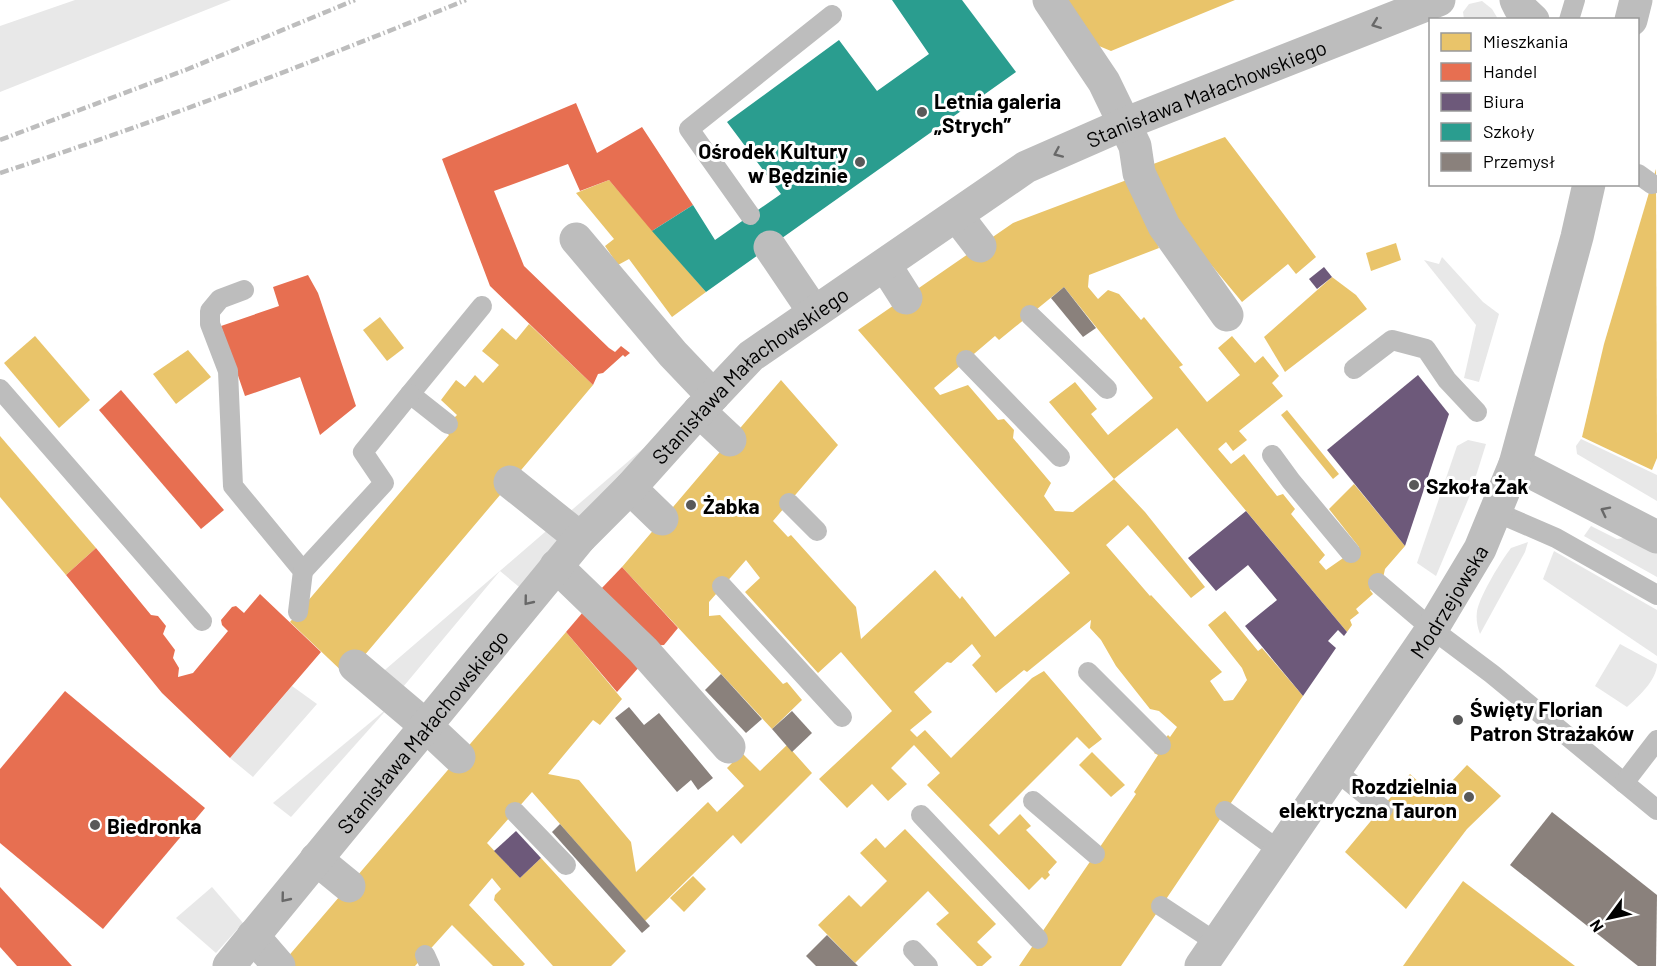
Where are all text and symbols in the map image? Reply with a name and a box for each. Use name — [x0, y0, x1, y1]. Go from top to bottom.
one-way arrow — [1371, 17, 1382, 29]
legend — [1429, 18, 1639, 186]
text: Mieszkania — [1483, 30, 1568, 52]
street label: Stanisława Małachowskiego — [1082, 33, 1330, 152]
text: Handel — [1483, 60, 1537, 82]
place label: Letnia galeria „Strych” — [934, 88, 1061, 137]
text: Biura — [1483, 90, 1524, 112]
marker: Letnia galeria „Strych” — [915, 105, 929, 119]
text: Szkoły — [1483, 120, 1534, 142]
place label: Ośrodek Kultury w Będzinie — [698, 138, 848, 187]
one-way arrow — [1054, 146, 1065, 158]
text: Przemysł — [1483, 150, 1555, 172]
marker: Ośrodek Kultury w Będzinie — [853, 155, 867, 169]
street label: Stanisława Małachowskiego — [646, 281, 853, 468]
place label: Szkoła Żak — [1426, 473, 1528, 498]
marker: Szkoła Żak — [1407, 478, 1421, 492]
place label: Żabka — [703, 493, 759, 518]
marker: Żabka — [684, 498, 698, 512]
one-way arrow — [1600, 507, 1611, 518]
street label: Modrzejowska — [1404, 540, 1492, 662]
one-way arrow — [524, 594, 535, 605]
street label: Stanisława Małachowskiego — [331, 624, 513, 838]
place label: Święty Florian Patron Strażaków — [1470, 696, 1634, 745]
marker: Święty Florian Patron Strażaków — [1451, 713, 1465, 727]
place label: Rozdzielnia elektryczna Tauron — [1279, 773, 1457, 822]
marker: Rozdzielnia elektryczna Tauron — [1462, 790, 1476, 804]
place label: Biedronka — [107, 813, 201, 838]
marker: Biedronka — [88, 818, 102, 832]
north arrow — [1579, 888, 1639, 948]
one-way arrow — [281, 891, 292, 902]
text: N — [1585, 917, 1607, 936]

